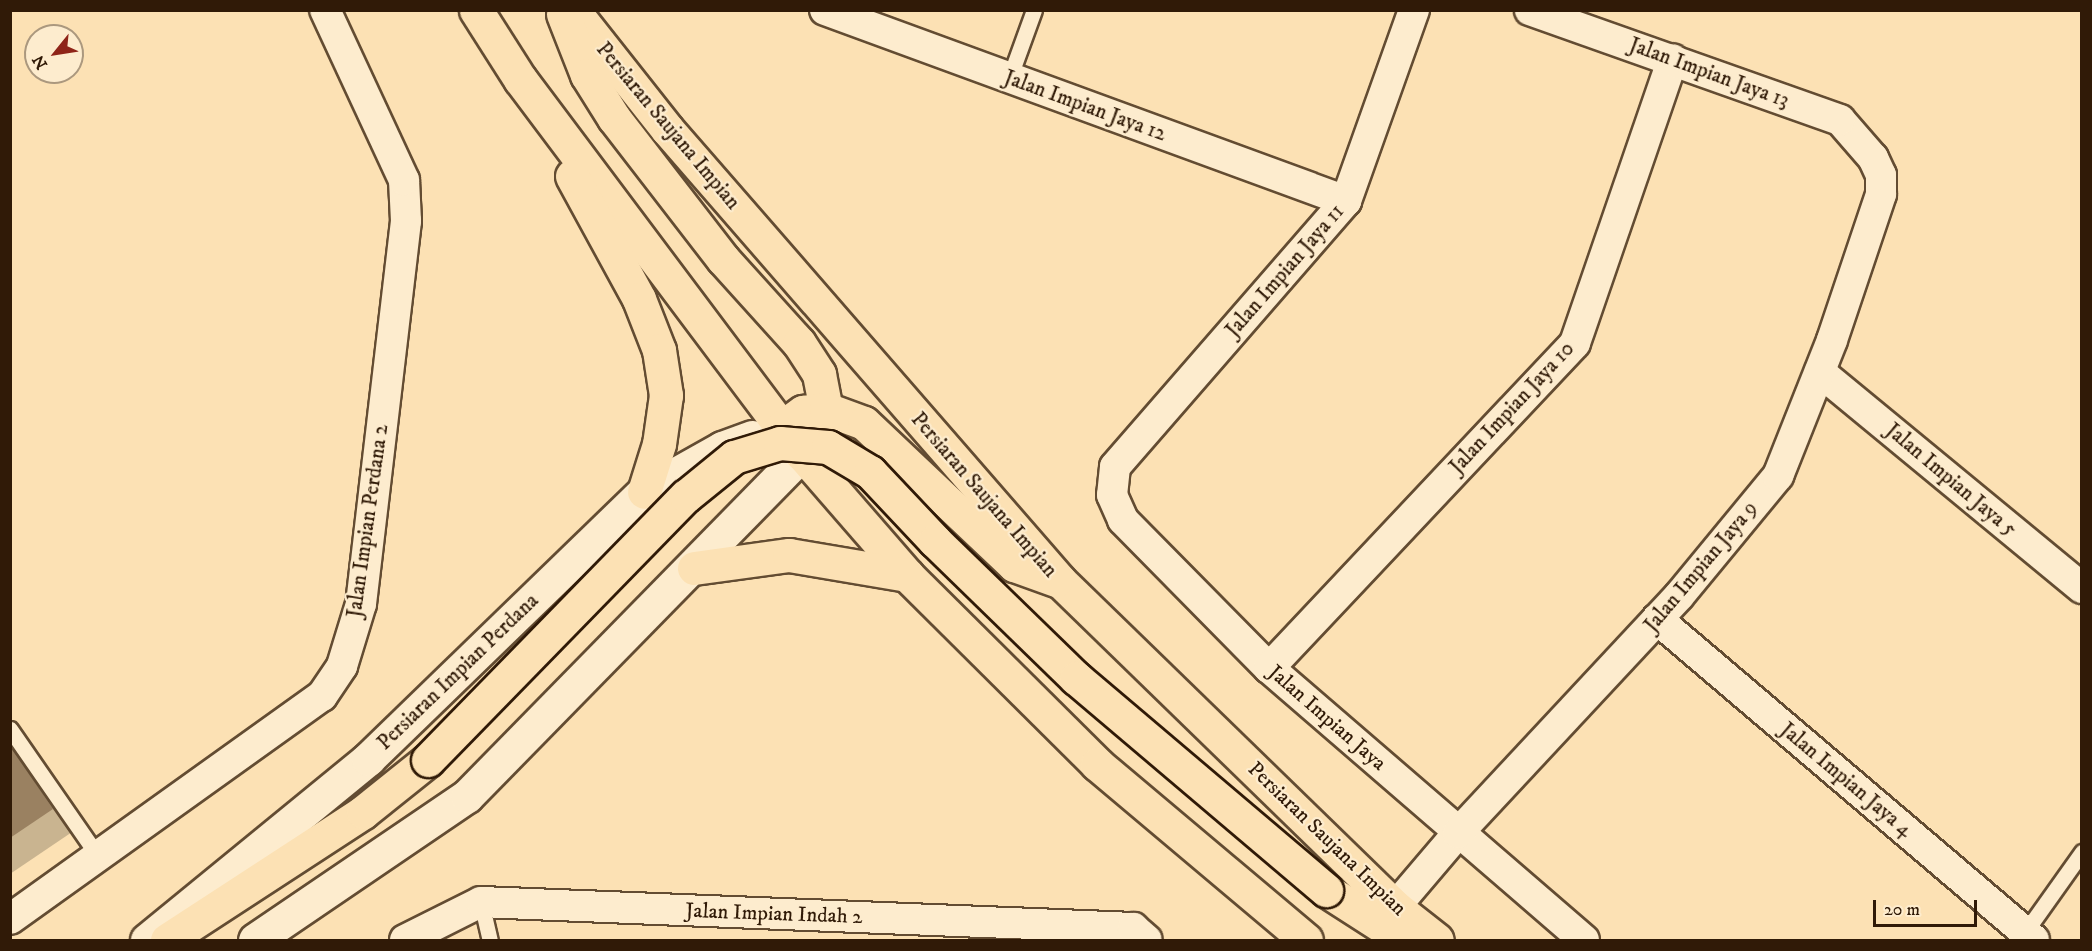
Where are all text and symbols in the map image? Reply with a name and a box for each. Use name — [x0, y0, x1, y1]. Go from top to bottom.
north arrow — [24, 24, 84, 84]
street label: Jalan Impian Jaya 13 — [1626, 32, 1792, 114]
street label: Persiaran Saujana Impian — [591, 37, 745, 215]
text: N — [28, 51, 52, 73]
street label: Jalan Impian Jaya 12 — [1001, 65, 1169, 147]
street label: Jalan Impian Jaya 11 — [1220, 199, 1350, 343]
street label: Jalan Impian Jaya 10 — [1444, 337, 1580, 479]
street label: Persiaran Saujana Impian — [905, 407, 1063, 583]
street label: Jalan Impian Jaya 5 — [1880, 418, 2022, 542]
street label: Jalan Impian Perdana 2 — [342, 423, 394, 619]
street label: Jalan Impian Jaya 9 — [1639, 496, 1763, 638]
street label: Persiaran Impian Perdana — [372, 588, 544, 756]
street label: Jalan Impian Jaya — [1263, 660, 1391, 776]
street label: Jalan Impian Jaya 4 — [1775, 717, 1917, 843]
street label: Persiaran Saujana Impian — [1242, 757, 1412, 921]
scale bar — [1876, 888, 1980, 926]
street label: Jalan Impian Indah 2 — [685, 898, 863, 930]
text: 20 m — [1884, 899, 1920, 921]

